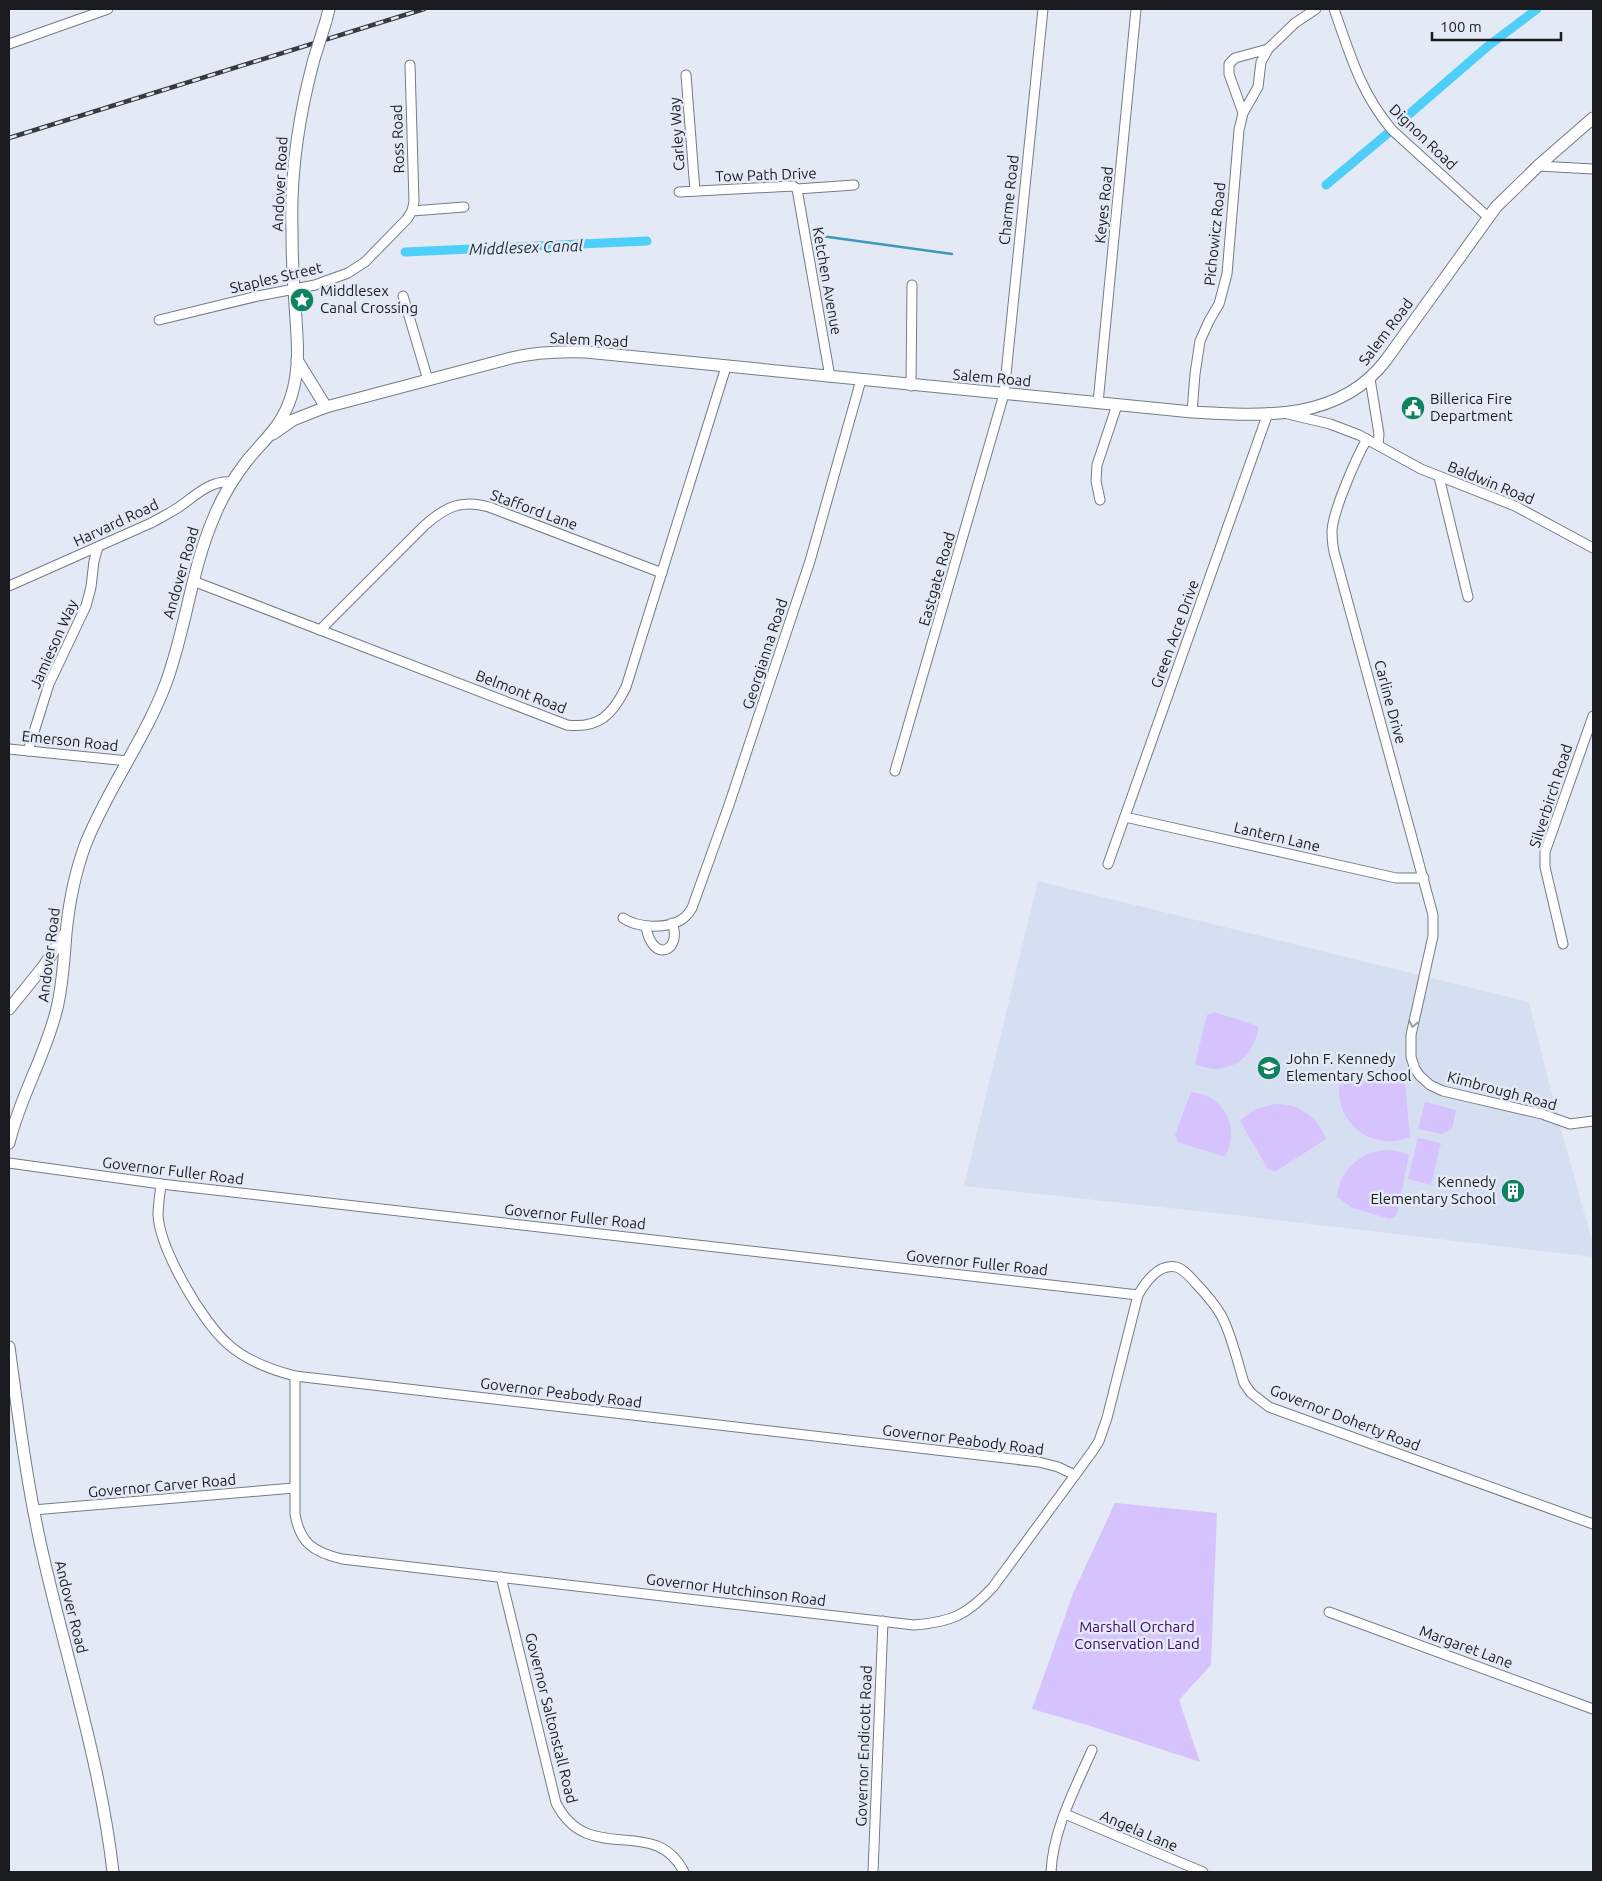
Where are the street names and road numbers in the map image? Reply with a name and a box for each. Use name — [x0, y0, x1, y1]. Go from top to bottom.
street label: Carley Way — [665, 97, 688, 172]
street label: Dignon Road — [1386, 100, 1460, 173]
street label: Ross Road — [388, 104, 407, 174]
street label: Andover Road — [269, 136, 290, 232]
street label: Charme Road — [995, 154, 1022, 246]
street label: Tow Path Drive — [715, 164, 817, 185]
street label: Keyes Road — [1091, 166, 1116, 244]
street label: Pichowicz Road — [1201, 181, 1228, 287]
street label: Ketchen Avenue — [810, 226, 845, 336]
street label: Staples Street — [228, 259, 324, 296]
street label: Salem Road — [1355, 295, 1416, 368]
street label: Salem Road — [549, 329, 629, 350]
street label: Salem Road — [952, 366, 1032, 389]
street label: Baldwin Road — [1445, 457, 1537, 508]
street label: Stafford Lane — [488, 486, 580, 533]
street label: Harvard Road — [71, 495, 161, 550]
street label: Andover Road — [159, 525, 202, 621]
street label: Eastgate Road — [915, 530, 958, 628]
street label: Green Acre Drive — [1147, 577, 1202, 690]
street label: Georgianna Road — [739, 596, 790, 711]
street label: Jamieson Way — [26, 597, 81, 691]
street label: Carline Drive — [1371, 658, 1410, 746]
street label: Belmont Road — [473, 666, 569, 717]
street label: Emerson Road — [21, 727, 119, 754]
street label: Silverbirch Road — [1526, 742, 1575, 850]
street label: Lantern Lane — [1232, 818, 1322, 855]
street label: Andover Road — [34, 907, 63, 1003]
street label: Kimbrough Road — [1445, 1068, 1559, 1113]
street label: Governor Fuller Road — [101, 1153, 245, 1188]
street label: Governor Fuller Road — [503, 1201, 647, 1232]
street label: Governor Fuller Road — [905, 1247, 1049, 1278]
street label: Governor Peabody Road — [479, 1374, 643, 1411]
street label: Governor Doherty Road — [1268, 1381, 1423, 1454]
street label: Governor Peabody Road — [881, 1421, 1045, 1458]
street label: Governor Carver Road — [87, 1471, 237, 1500]
street label: Andover Road — [52, 1559, 91, 1655]
street label: Governor Hutchinson Road — [645, 1570, 827, 1609]
street label: Margaret Lane — [1417, 1622, 1515, 1671]
street label: Governor Saltonstall Road — [522, 1631, 581, 1805]
street label: Governor Endicott Road — [852, 1665, 875, 1827]
street label: Angela Lane — [1098, 1807, 1181, 1854]

